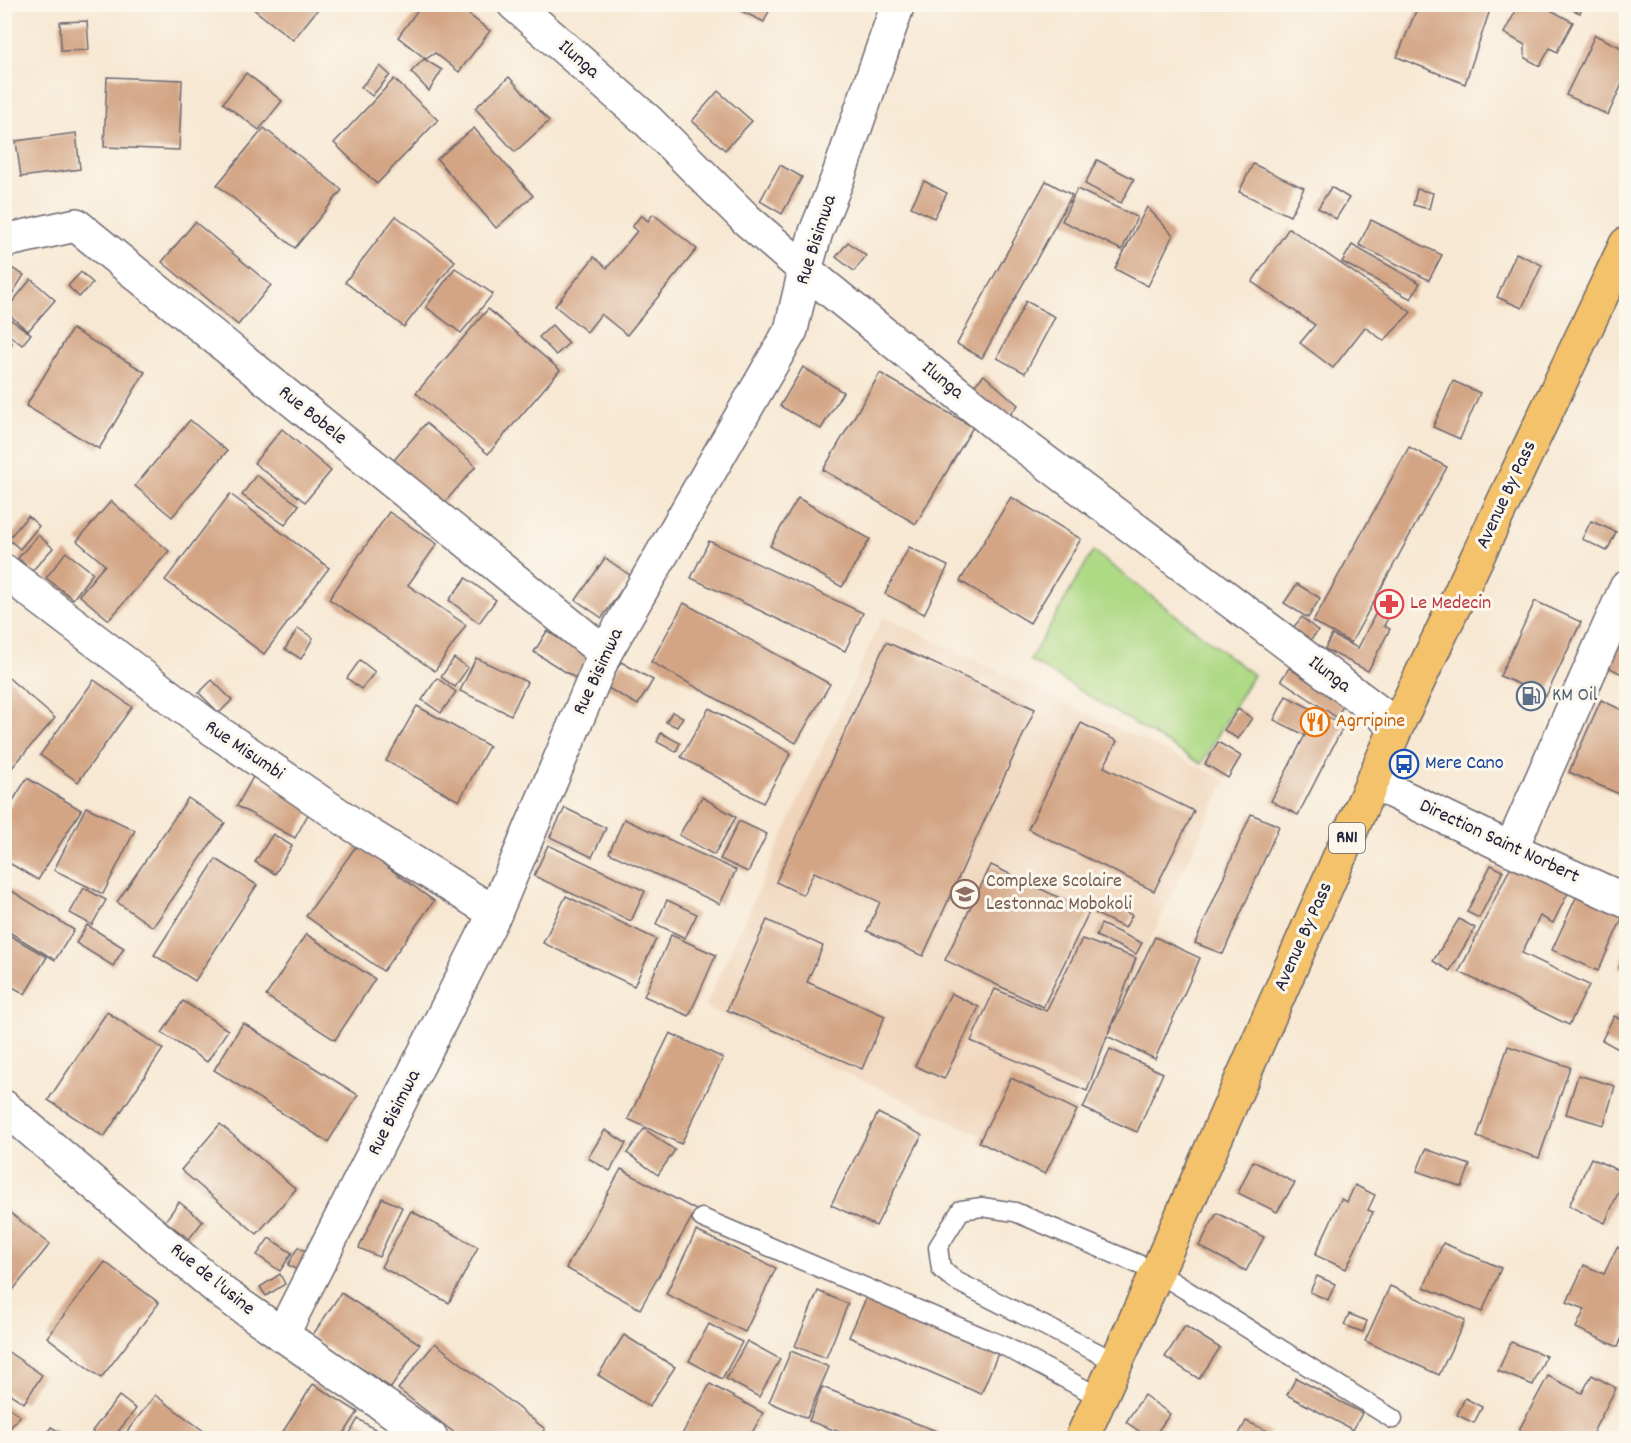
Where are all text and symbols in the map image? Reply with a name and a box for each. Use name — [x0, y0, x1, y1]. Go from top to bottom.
street label: Ilunga — [551, 34, 605, 86]
street label: Rue Bisimwa — [789, 191, 845, 289]
street label: Ilunga — [915, 355, 970, 407]
street label: Rue Bobele — [272, 380, 352, 453]
street label: Avenue By Pass — [1470, 436, 1544, 554]
pharmacy icon: Le Medecin — [1373, 588, 1405, 620]
place label: Le Medecin — [1410, 590, 1491, 618]
street label: Rue Bisimwa — [567, 623, 632, 720]
street label: Ilunga — [1302, 650, 1357, 701]
fuel station icon: KM Oil — [1515, 680, 1547, 712]
place label: KM Oil — [1552, 682, 1598, 710]
restaurant icon: Agrripine — [1299, 706, 1331, 738]
place label: Agrripine — [1336, 708, 1405, 736]
street label: Rue Misumbi — [199, 714, 290, 788]
bus stop icon: Mere Cano — [1388, 748, 1420, 780]
place label: Mere Cano — [1425, 750, 1504, 778]
street label: Direction Saint Norbert — [1414, 793, 1584, 891]
road number: RN1 — [1329, 823, 1365, 853]
place label: Complexe Scolaire Lestonnac Mobokoli — [986, 868, 1132, 919]
school or university icon: Complexe Scolaire Lestonnac Mobokoli — [949, 878, 981, 910]
street label: Avenue By Pass — [1267, 878, 1341, 996]
street label: Rue Bisimwa — [361, 1065, 429, 1161]
street label: Rue de l'usine — [164, 1237, 261, 1323]

